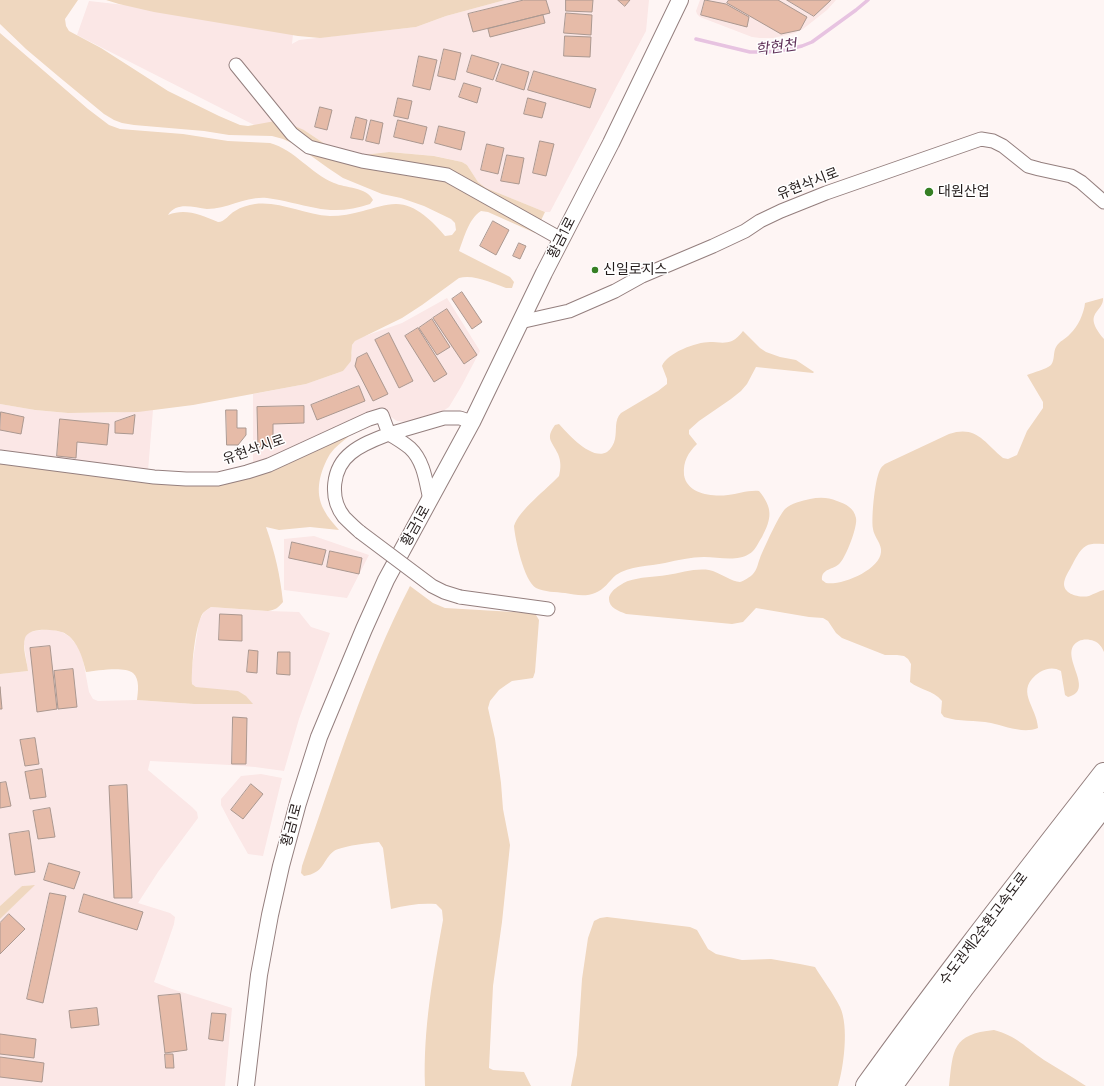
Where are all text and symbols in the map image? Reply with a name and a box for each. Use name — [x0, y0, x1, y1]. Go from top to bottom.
water label: 학현천 — [754, 36, 798, 60]
street label: 유현삭시로 — [775, 165, 841, 203]
place label: 대원산업 — [938, 184, 990, 200]
marker: 대원산업 — [923, 186, 935, 198]
street label: 황금1로 — [545, 215, 579, 261]
place label: 신일로지스 — [603, 262, 667, 278]
marker: 신일로지스 — [590, 265, 600, 275]
street label: 유현삭시로 — [221, 432, 287, 468]
street label: 황금1로 — [398, 503, 434, 549]
street label: 황금1로 — [278, 802, 306, 848]
street label: 수도권제2순환고속도로 — [936, 869, 1032, 989]

